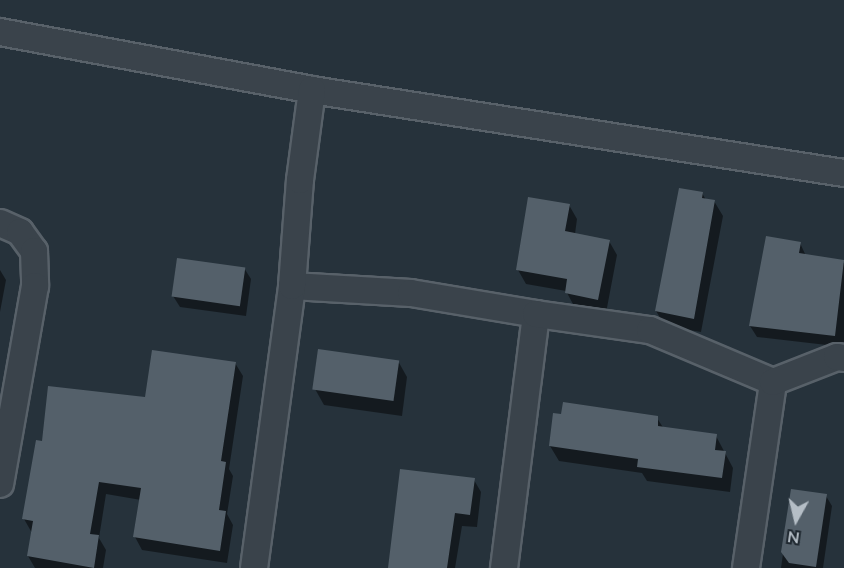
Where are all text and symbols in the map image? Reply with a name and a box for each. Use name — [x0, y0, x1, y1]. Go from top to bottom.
north arrow — [766, 490, 826, 550]
text: N — [786, 527, 801, 549]

